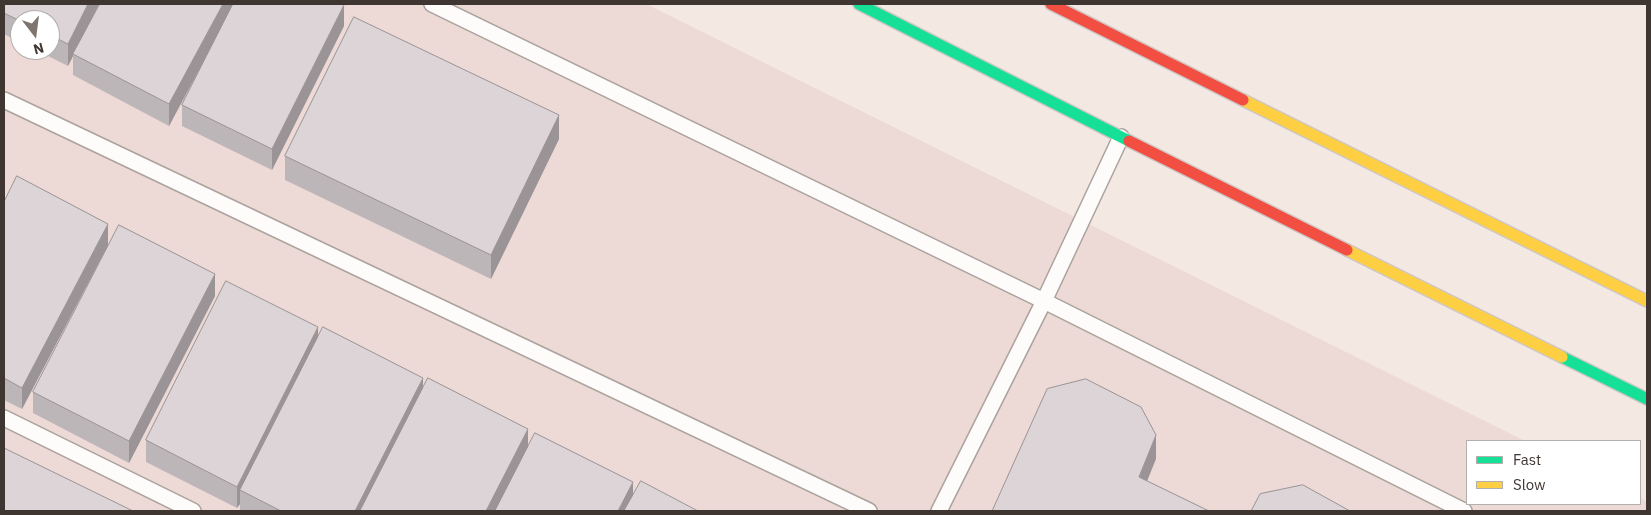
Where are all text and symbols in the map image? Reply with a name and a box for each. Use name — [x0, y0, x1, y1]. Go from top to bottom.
north arrow — [10, 10, 60, 60]
text: N — [31, 39, 46, 59]
legend — [1466, 440, 1641, 505]
text: Fast — [1513, 450, 1541, 469]
text: Slow — [1513, 475, 1546, 494]

